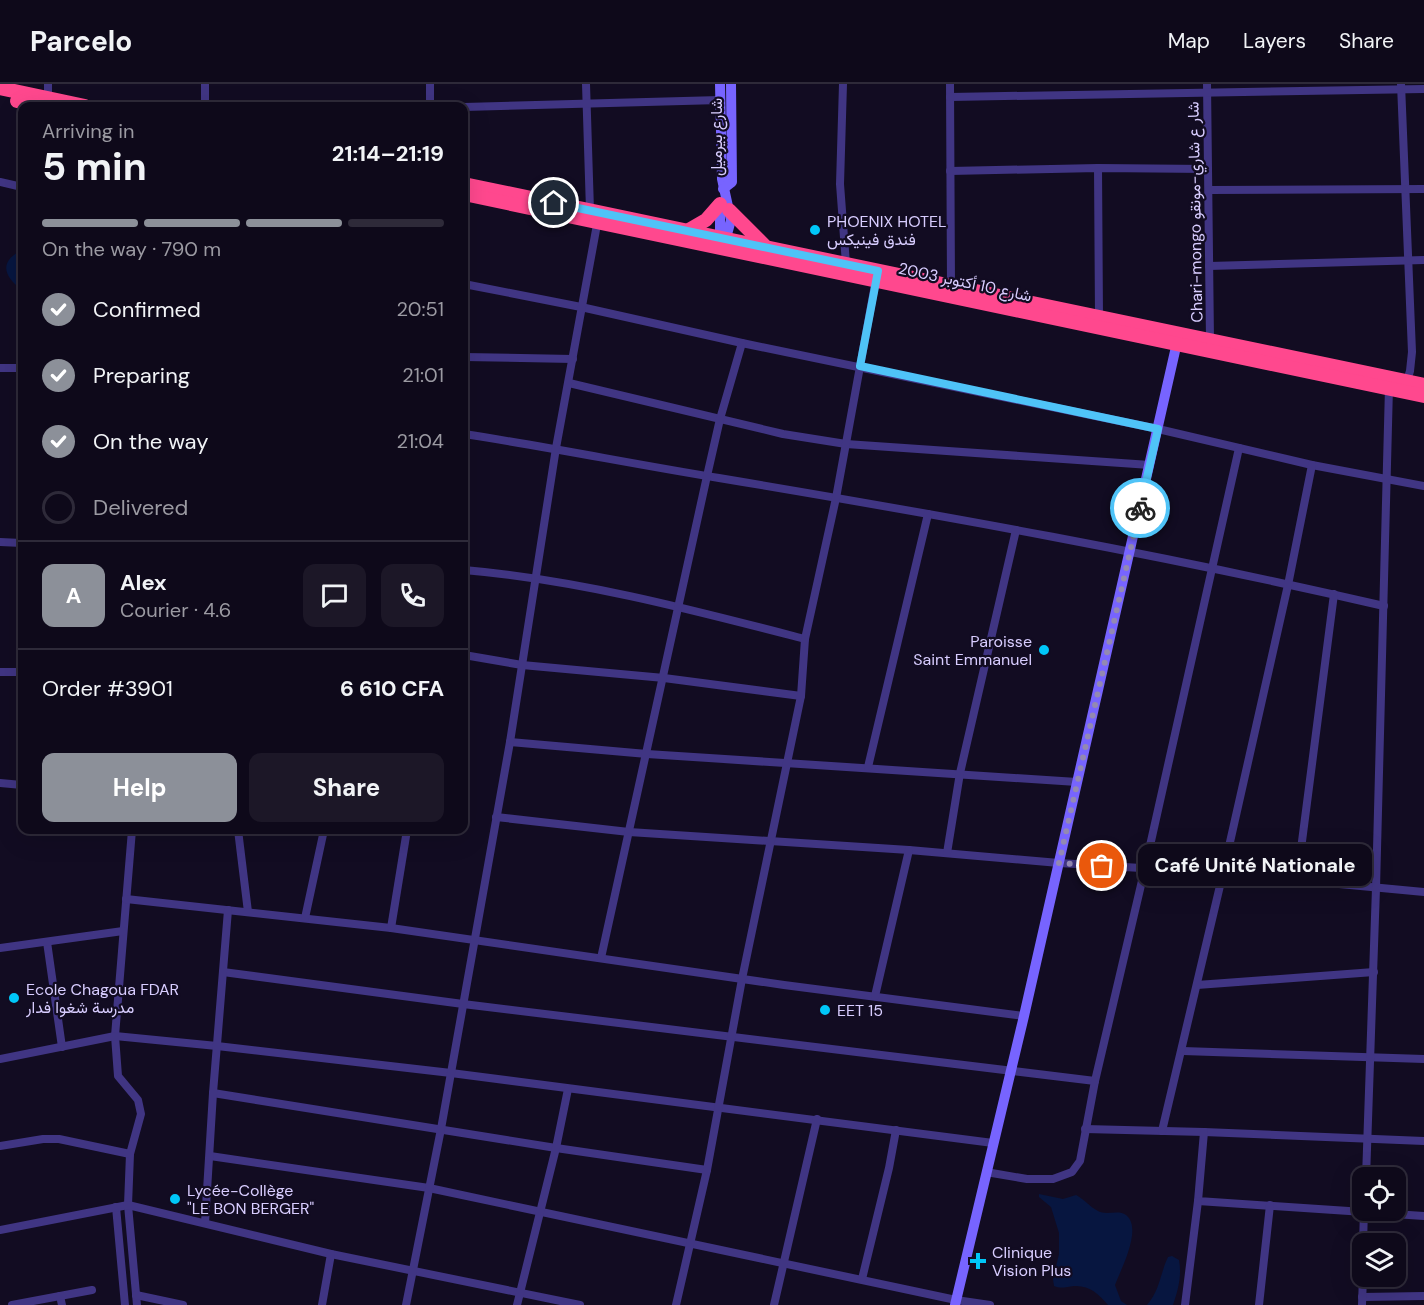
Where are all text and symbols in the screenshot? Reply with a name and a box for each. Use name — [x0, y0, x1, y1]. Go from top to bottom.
text: Parcelo — [30, 23, 132, 60]
text: Map — [1168, 27, 1210, 55]
text: Layers — [1243, 27, 1306, 55]
text: Share — [1339, 27, 1394, 55]
street label: شارع بيرميل — [706, 98, 728, 176]
street label: Chari-mongo شار ع شاري-مونقو — [1183, 101, 1210, 323]
text: Arriving in — [42, 118, 134, 144]
text: 21:14–21:19 — [332, 139, 444, 168]
text: 5 min — [42, 141, 147, 192]
pin — [528, 177, 579, 228]
icon: home — [537, 186, 570, 219]
place label: PHOENIX HOTEL فندق فينيكس — [827, 211, 946, 250]
marker: PHOENIX HOTEL فندق فينيكس — [808, 223, 822, 237]
text: On the way · 790 m — [42, 236, 221, 262]
street label: شارع 10 أكتوبر 2003 — [896, 258, 1034, 307]
icon: check — [42, 293, 75, 326]
text: Confirmed — [93, 295, 201, 324]
text: 20:51 — [397, 296, 444, 322]
icon: check — [42, 359, 75, 392]
text: Preparing — [93, 361, 190, 390]
text: 21:01 — [402, 362, 444, 388]
icon: check — [42, 425, 75, 458]
text: On the way — [93, 427, 208, 456]
text: 21:04 — [396, 428, 444, 454]
courier — [1110, 478, 1170, 538]
icon: bike — [1124, 492, 1157, 525]
text: Delivered — [93, 493, 188, 522]
button: chat — [303, 564, 366, 627]
button: phone — [381, 564, 444, 627]
text: Alex — [120, 568, 167, 597]
text: A — [66, 581, 81, 610]
text: Courier · 4.6 — [120, 597, 231, 623]
place label: Paroisse Saint Emmanuel — [913, 631, 1032, 670]
marker: Paroisse Saint Emmanuel — [1037, 643, 1051, 657]
text: Order #3901 — [42, 674, 173, 703]
text: 6 610 CFA — [340, 674, 444, 703]
button: Help — [42, 753, 237, 822]
button: Share — [249, 753, 444, 822]
pin — [1076, 840, 1127, 891]
callout: Café Unité Nationale — [1138, 845, 1372, 887]
icon: bag — [1085, 849, 1118, 882]
text: Café Unité Nationale — [1155, 852, 1355, 878]
place label: Ecole Chagoua FDAR مدرسة شغوا فدار — [25, 979, 179, 1018]
marker: Ecole Chagoua FDAR مدرسة شغوا فدار — [7, 991, 21, 1005]
place label: EET 15 — [837, 1000, 883, 1021]
marker: EET 15 — [818, 1003, 832, 1017]
map controls — [1352, 1167, 1406, 1287]
button: locate — [1352, 1167, 1406, 1221]
place label: Lycée-Collège "LE BON BERGER" — [187, 1180, 315, 1219]
marker: Lycée-Collège "LE BON BERGER" — [168, 1192, 182, 1206]
button: layers — [1352, 1233, 1406, 1287]
place label: Clinique Vision Plus — [992, 1242, 1071, 1281]
marker: Clinique Vision Plus — [969, 1252, 987, 1270]

